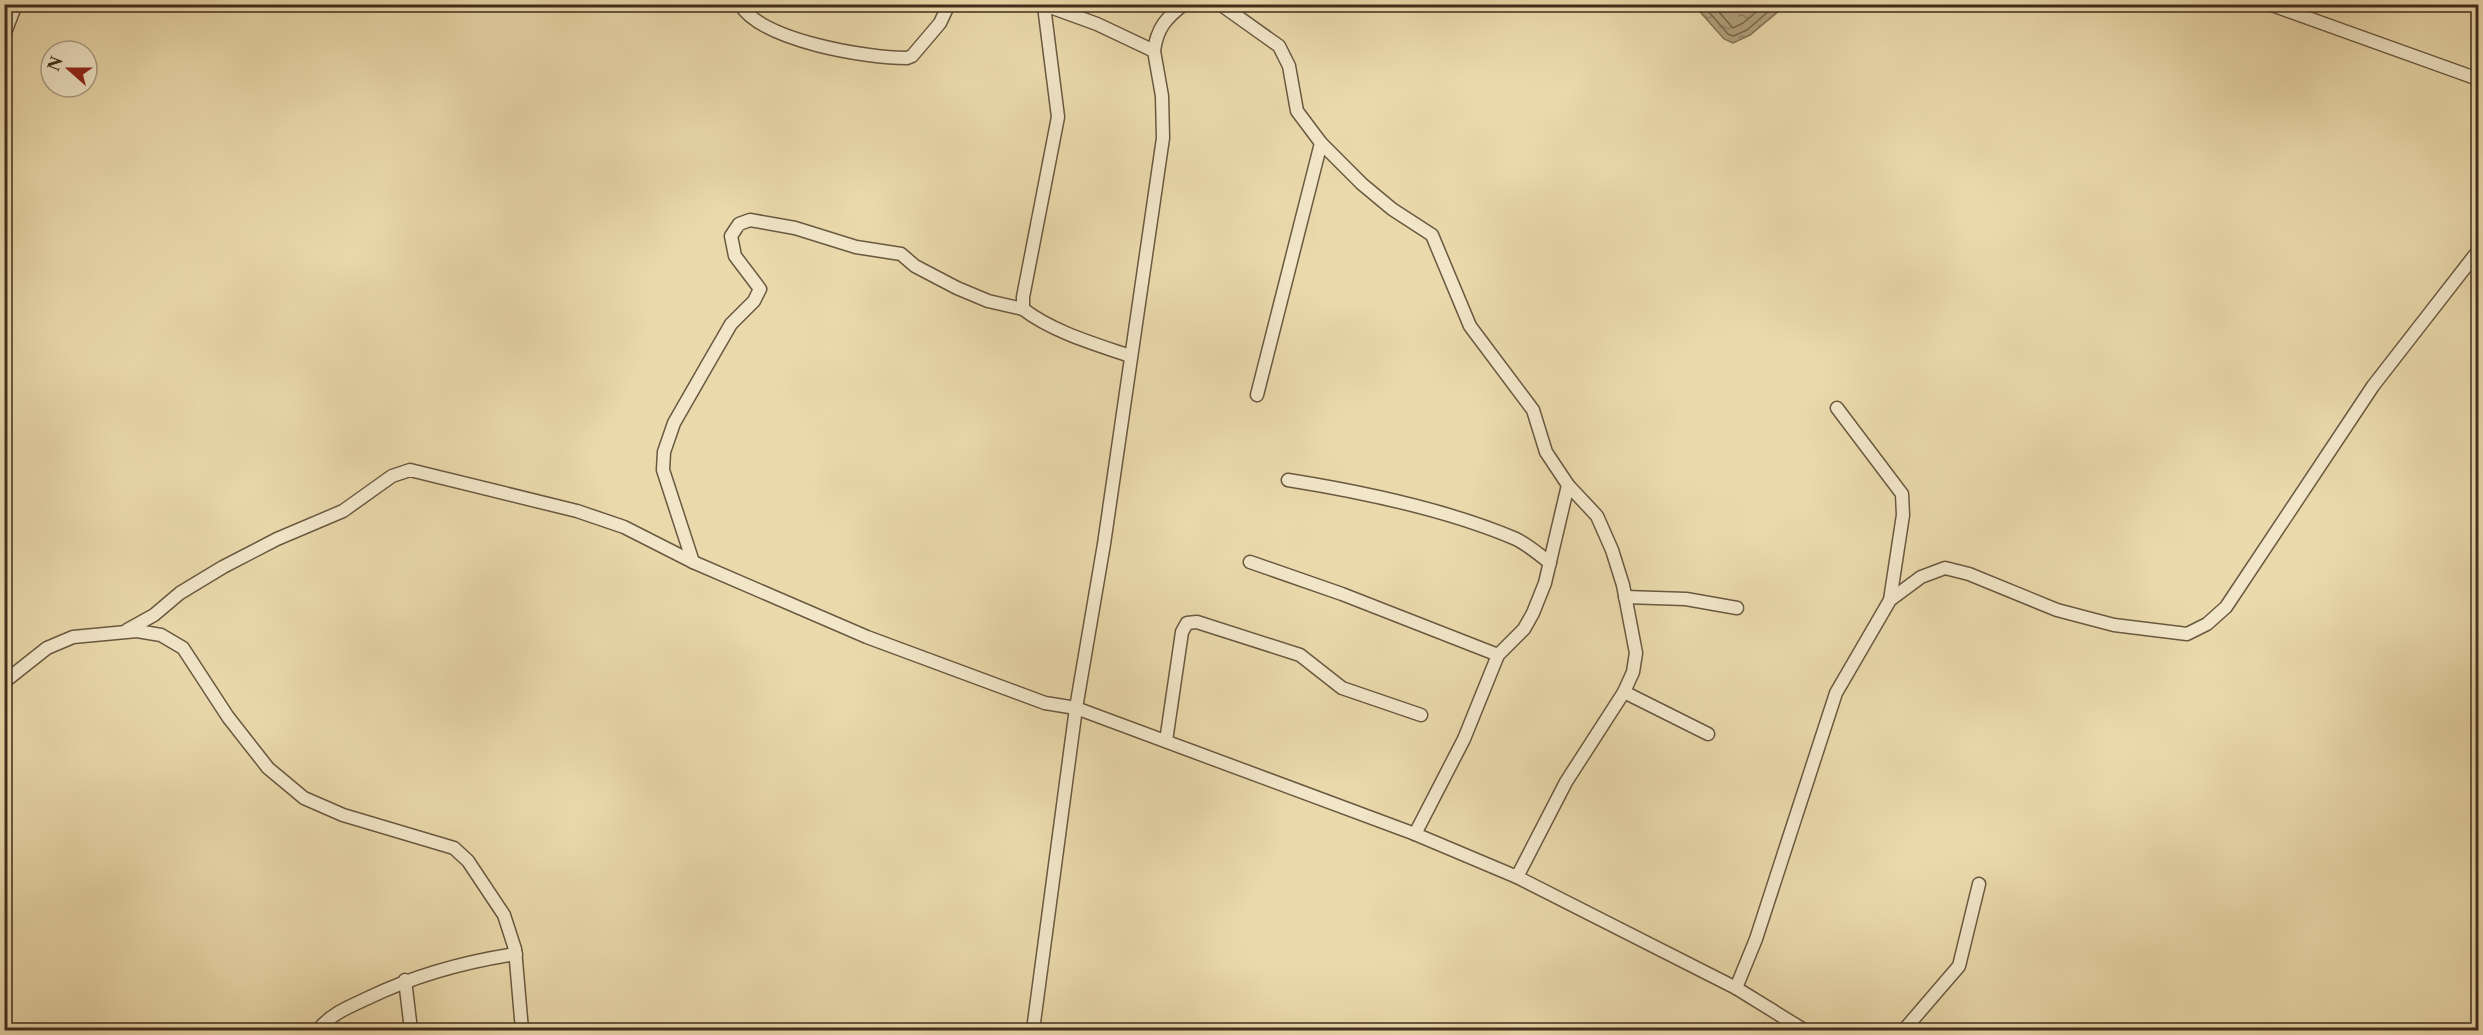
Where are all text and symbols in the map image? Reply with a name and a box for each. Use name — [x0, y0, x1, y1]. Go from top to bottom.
north arrow — [39, 39, 99, 99]
text: N — [43, 53, 67, 74]

